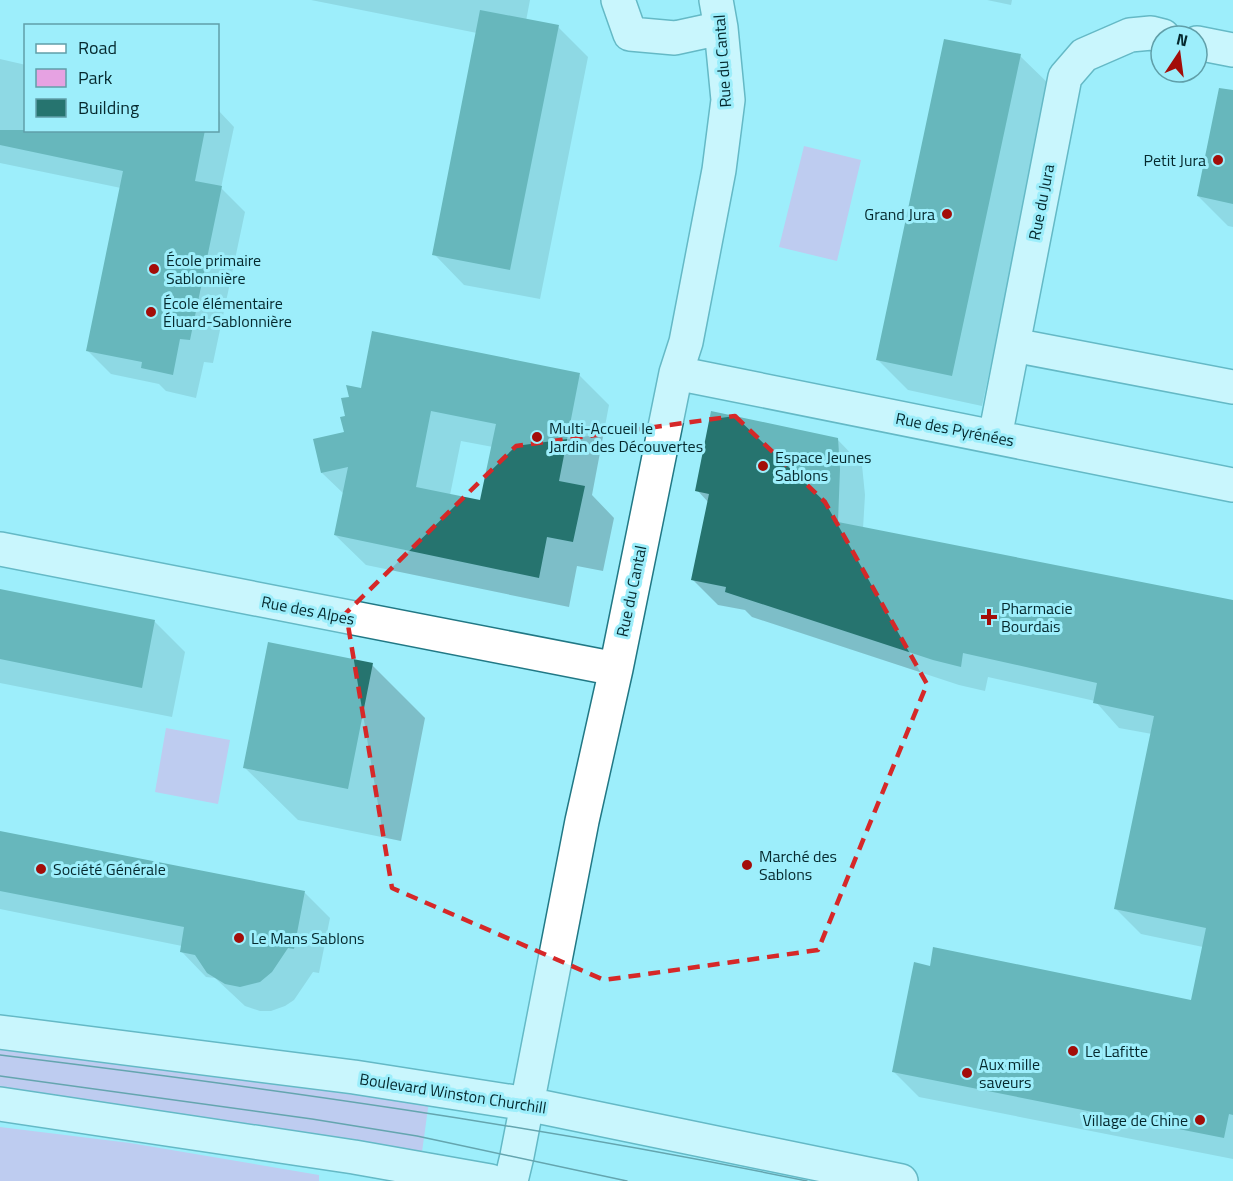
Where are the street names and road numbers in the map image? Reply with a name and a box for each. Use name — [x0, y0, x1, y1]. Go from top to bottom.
street label: Rue du Cantal — [707, 14, 737, 108]
street label: Rue du Jura — [1022, 162, 1060, 242]
street label: Rue des Pyrénées — [894, 406, 1016, 452]
street label: Rue du Cantal — [610, 543, 652, 639]
street label: Rue des Alpes — [259, 589, 357, 631]
street label: Boulevard Winston Churchill — [358, 1066, 548, 1120]

